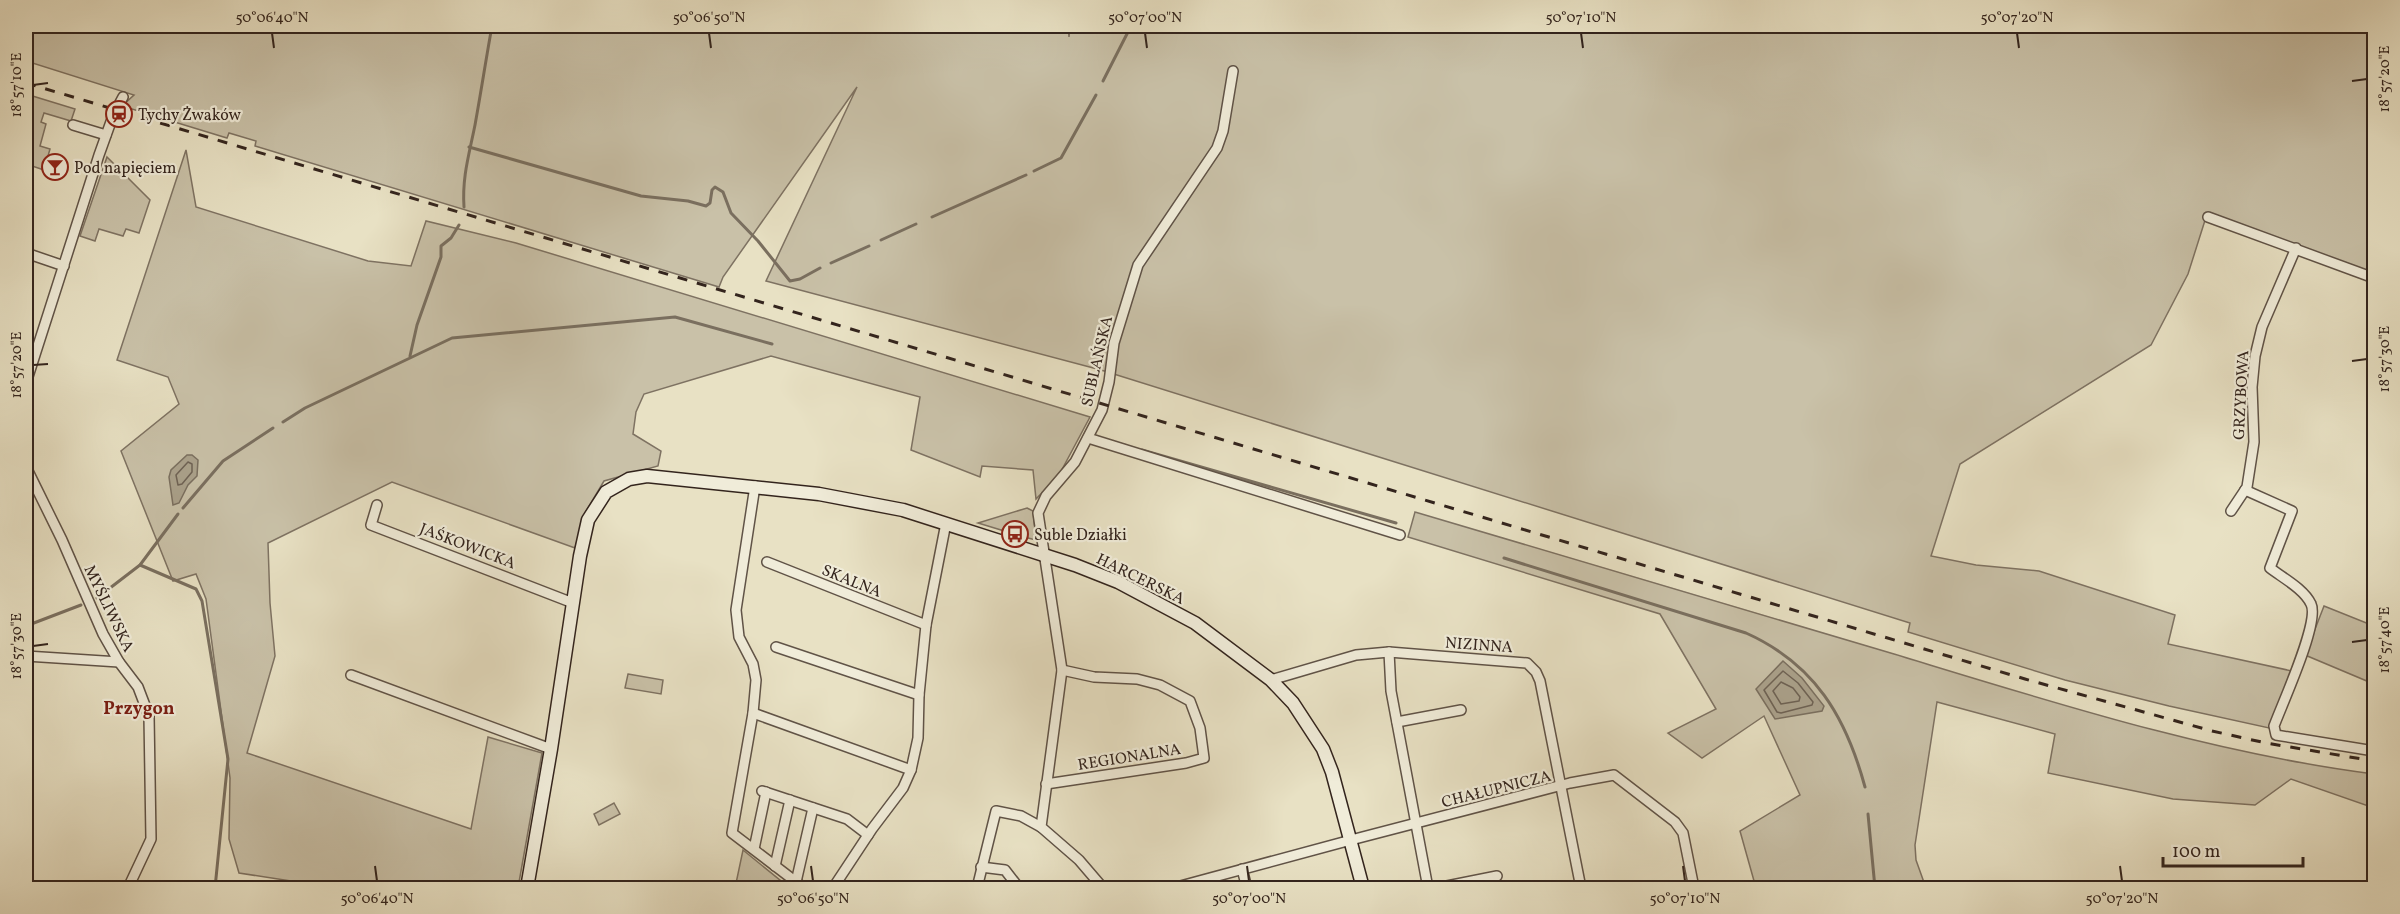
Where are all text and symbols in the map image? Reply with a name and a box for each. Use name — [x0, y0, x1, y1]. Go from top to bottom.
text: 50°06'40"N — [235, 8, 309, 29]
text: 50°06'50"N — [673, 8, 745, 29]
text: 50°07'00"N — [1108, 8, 1182, 29]
text: 50°07'10"N — [1545, 8, 1617, 29]
text: 50°07'20"N — [1981, 8, 2053, 29]
text: 18°57'20"E — [2375, 45, 2396, 113]
text: 18°57'10"E — [7, 52, 28, 118]
station icon: Tychy Żwaków — [104, 99, 134, 129]
place label: Tychy Żwaków — [138, 105, 242, 127]
bar icon: Pod napięciem — [40, 152, 70, 182]
place label: Pod napięciem — [74, 158, 177, 180]
street label: SUBLAŃSKA — [1077, 314, 1119, 409]
text: 18°57'30"E — [2375, 326, 2396, 392]
text: 18°57'20"E — [7, 331, 28, 399]
street label: GRZYBOWA — [2229, 350, 2255, 440]
street label: JAŚKOWICKA — [416, 518, 519, 575]
bus stop icon: Suble Działki — [1000, 519, 1030, 549]
place label: Suble Działki — [1034, 525, 1127, 547]
street label: HARCERSKA — [1092, 549, 1188, 611]
street label: SKALNA — [818, 560, 884, 604]
street label: MYŚLIWSKA — [78, 562, 139, 656]
text: 18°57'40"E — [2375, 607, 2396, 673]
text: 18°57'30"E — [7, 613, 28, 679]
street label: NIZINNA — [1444, 633, 1514, 659]
district label: Przygon — [103, 697, 175, 722]
street label: REGIONALNA — [1076, 739, 1183, 777]
street label: CHAŁUPNICZA — [1439, 766, 1554, 814]
scale bar — [2163, 830, 2302, 868]
text: 100 m — [2172, 840, 2221, 865]
text: 50°06'40"N — [340, 889, 414, 910]
text: 50°06'50"N — [777, 889, 849, 910]
text: 50°07'00"N — [1212, 889, 1286, 910]
text: 50°07'10"N — [1649, 889, 1721, 910]
text: 50°07'20"N — [2086, 889, 2158, 910]

